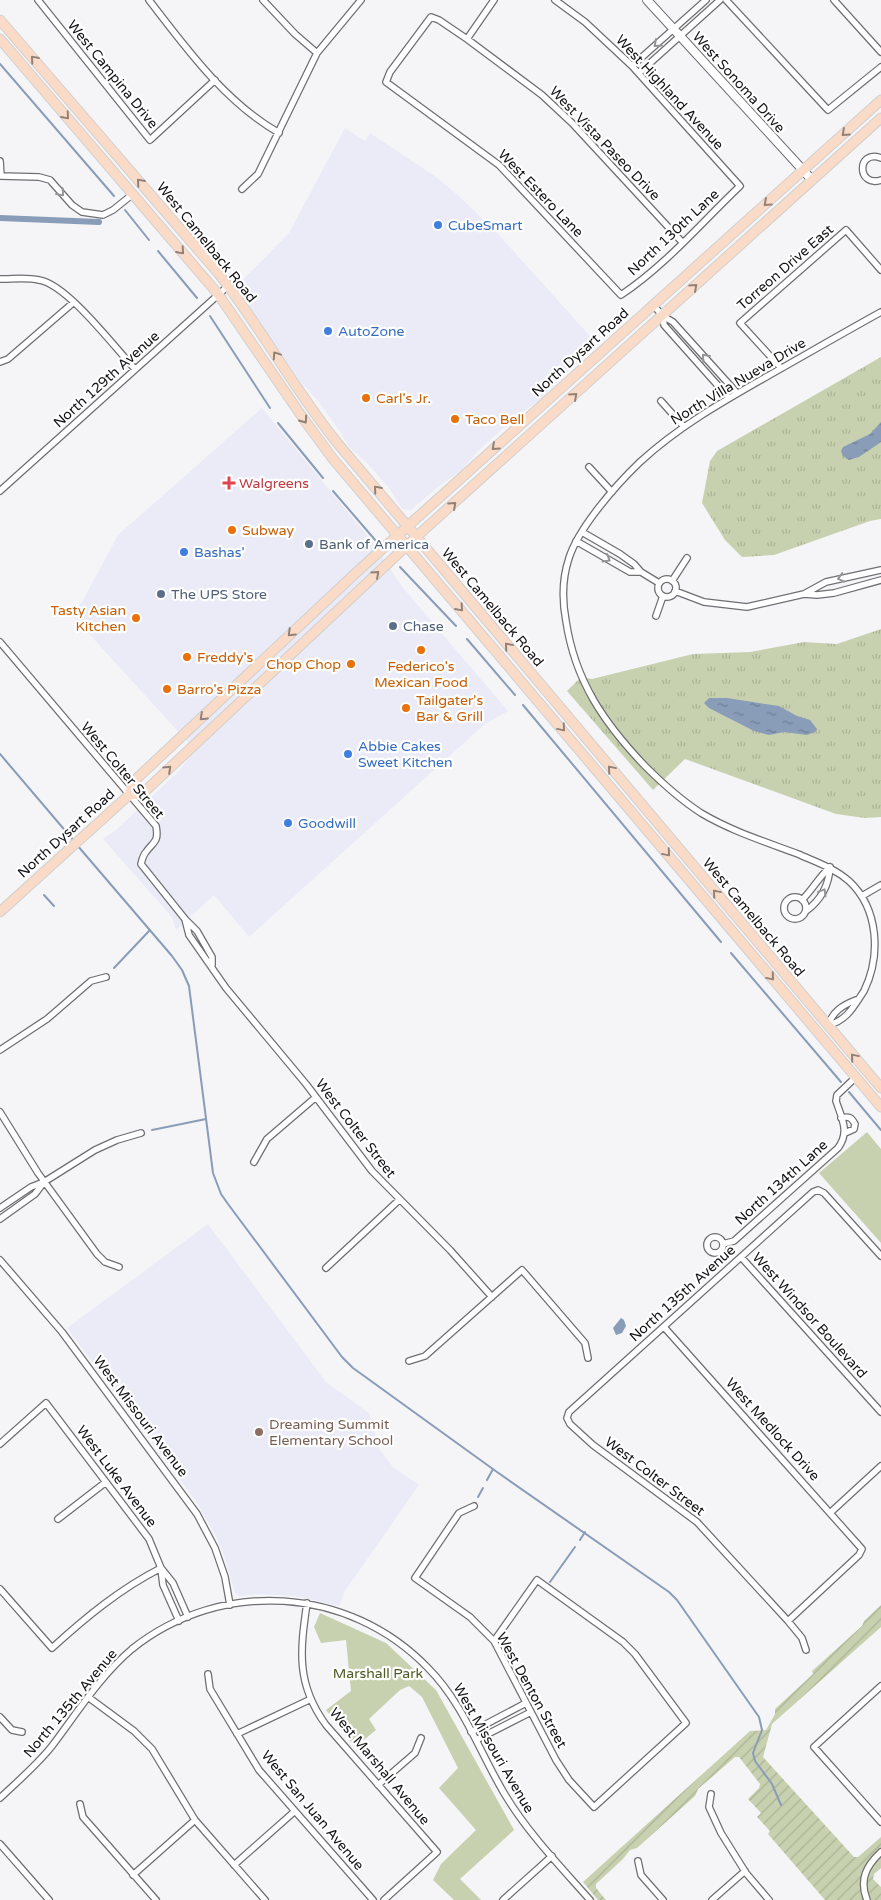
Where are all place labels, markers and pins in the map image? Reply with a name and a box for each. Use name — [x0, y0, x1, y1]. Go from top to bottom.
place label: CubeSmart — [448, 217, 523, 234]
marker: CubeSmart — [432, 219, 444, 231]
place label: AutoZone — [338, 323, 405, 340]
marker: AutoZone — [322, 325, 334, 337]
place label: Carl's Jr. — [376, 390, 431, 407]
marker: Carl's Jr. — [360, 392, 372, 404]
place label: Taco Bell — [465, 411, 524, 428]
marker: Taco Bell — [449, 413, 461, 425]
place label: Walgreens — [239, 475, 309, 492]
marker: Walgreens — [223, 477, 235, 489]
place label: Subway — [242, 522, 295, 539]
marker: Subway — [226, 524, 238, 536]
place label: Bank of America — [319, 536, 429, 553]
marker: Bank of America — [303, 538, 315, 550]
place label: Bashas' — [194, 544, 245, 561]
marker: Bashas' — [178, 546, 190, 558]
place label: The UPS Store — [171, 586, 267, 603]
marker: The UPS Store — [155, 588, 167, 600]
place label: Tasty Asian Kitchen — [51, 602, 126, 635]
marker: Tasty Asian Kitchen — [130, 612, 142, 624]
place label: Chase — [403, 618, 444, 635]
marker: Chase — [387, 620, 399, 632]
marker: Federico's Mexican Food — [415, 644, 427, 656]
place label: Freddy's — [197, 649, 254, 666]
marker: Freddy's — [181, 651, 193, 663]
place label: Chop Chop — [266, 656, 341, 673]
marker: Chop Chop — [345, 658, 357, 670]
place label: Federico's Mexican Food — [374, 658, 468, 691]
place label: Barro's Pizza — [177, 681, 261, 698]
marker: Barro's Pizza — [161, 683, 173, 695]
place label: Tailgater's Bar & Grill — [416, 692, 483, 725]
marker: Tailgater's Bar & Grill — [400, 702, 412, 714]
place label: Abbie Cakes Sweet Kitchen — [358, 738, 453, 771]
marker: Abbie Cakes Sweet Kitchen — [342, 748, 354, 760]
place label: Goodwill — [298, 815, 356, 832]
marker: Goodwill — [282, 817, 294, 829]
place label: Dreaming Summit Elementary School — [269, 1416, 393, 1449]
marker: Dreaming Summit Elementary School — [253, 1426, 265, 1438]

